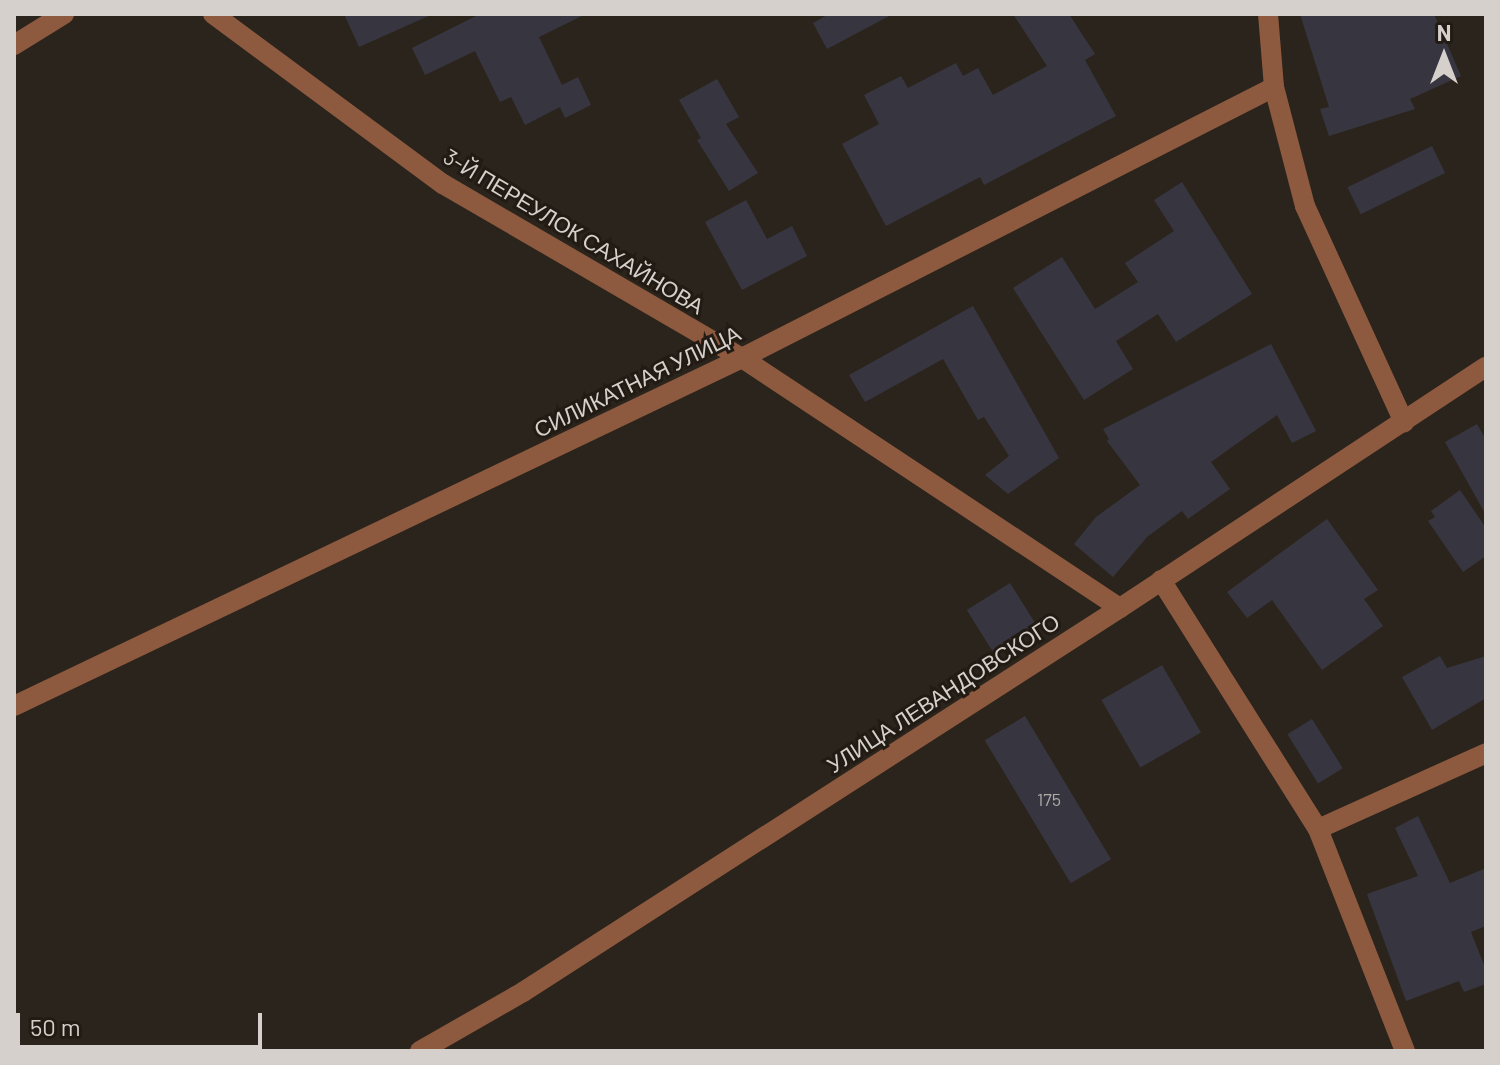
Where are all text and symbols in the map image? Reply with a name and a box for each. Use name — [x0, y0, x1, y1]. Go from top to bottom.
north arrow — [1404, 16, 1484, 96]
text: N — [1437, 19, 1451, 45]
street label: 3-Й ПЕРЕУЛОК САХАЙНОВА — [439, 143, 709, 319]
street label: СИЛИКАТНАЯ УЛИЦА — [529, 320, 745, 442]
street label: УЛИЦА ЛЕВАНДОВСКОГО — [822, 608, 1064, 778]
house number: 175 — [1037, 788, 1061, 810]
scale bar — [20, 997, 266, 1047]
text: 50 m — [30, 1012, 81, 1041]

